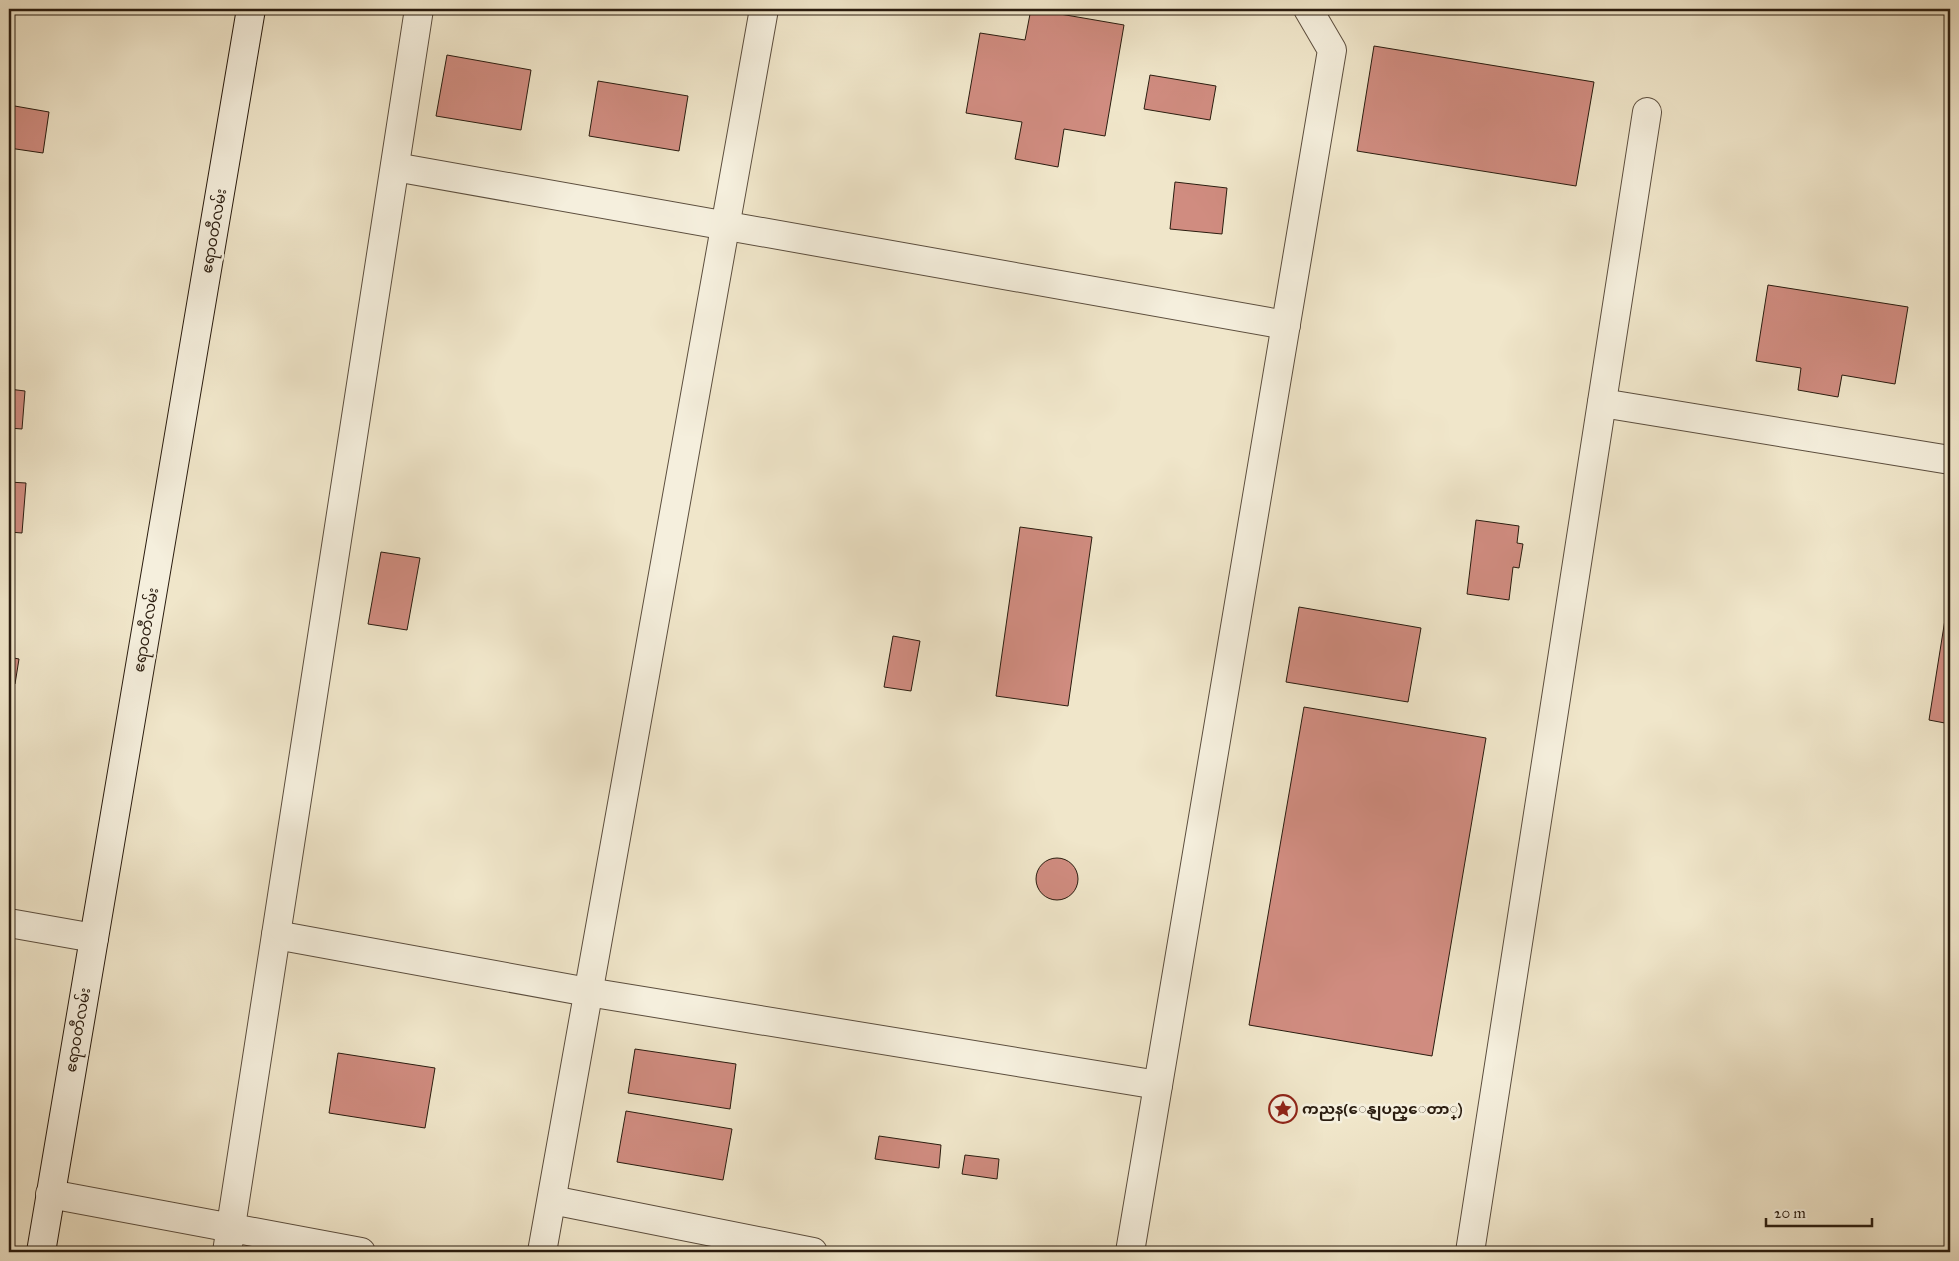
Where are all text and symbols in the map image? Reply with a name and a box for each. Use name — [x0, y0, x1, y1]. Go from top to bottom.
street label: ဧရာဝတီလမ်း — [197, 187, 233, 275]
street label: ဧရာဝတီလမ်း — [129, 586, 165, 674]
street label: ဧရာဝတီလမ်း — [61, 986, 97, 1074]
place icon: ကညန(ေနျပည္ေတာ္) — [1268, 1094, 1298, 1124]
place label: ကညန(ေနျပည္ေတာ္) — [1302, 1100, 1463, 1121]
scale bar — [1766, 1196, 1873, 1228]
text: 20 m — [1774, 1204, 1806, 1222]

